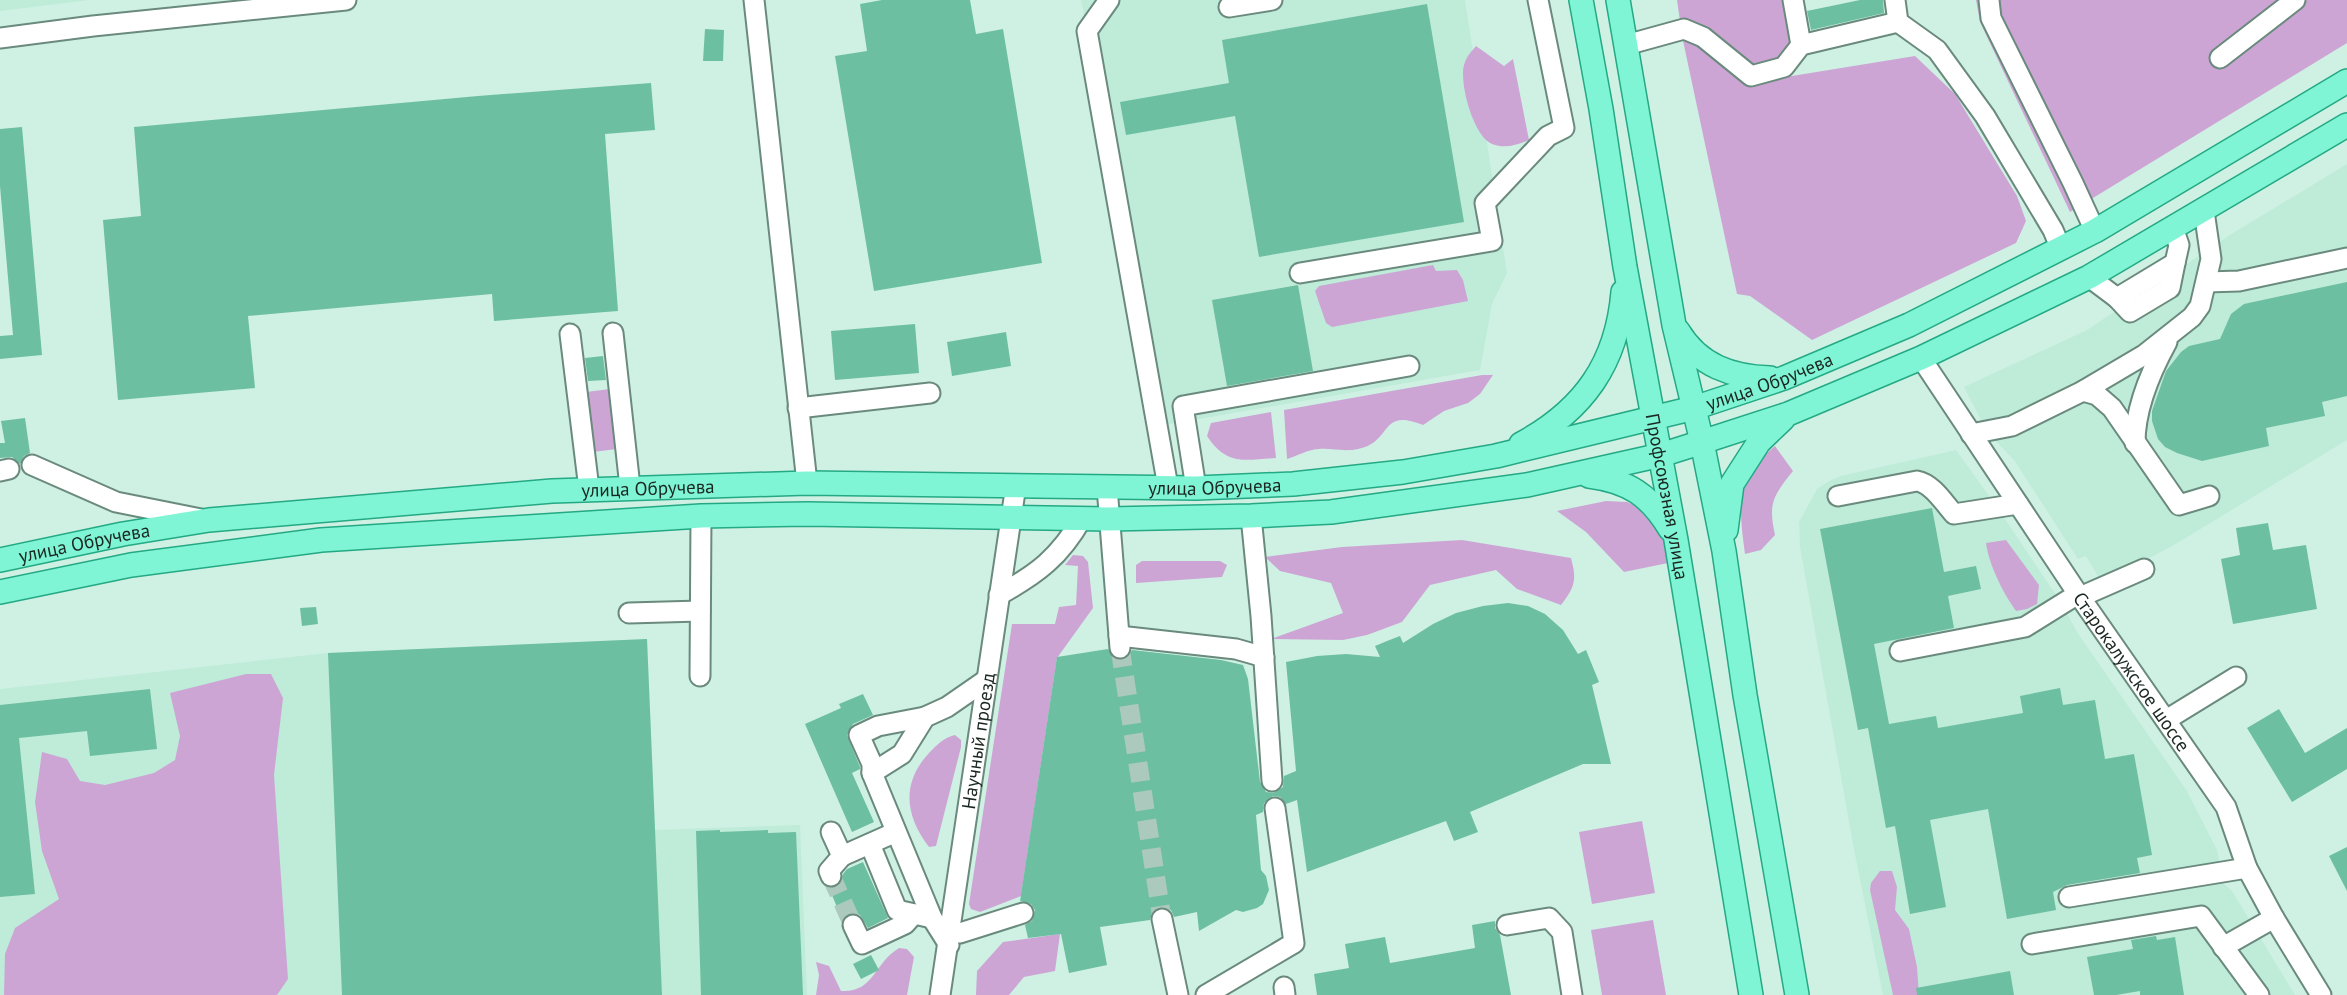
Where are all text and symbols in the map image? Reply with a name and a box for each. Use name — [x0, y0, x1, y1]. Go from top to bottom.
street label: улица Обручева — [1703, 347, 1836, 415]
street label: Профсоюзная улица — [1641, 411, 1694, 581]
street label: улица Обручева — [1148, 472, 1282, 500]
street label: улица Обручева — [581, 474, 715, 502]
street label: улица Обручева — [16, 518, 152, 568]
street label: Старокалужское шоссе — [2068, 587, 2196, 756]
street label: Научный проезд — [956, 671, 1000, 811]

